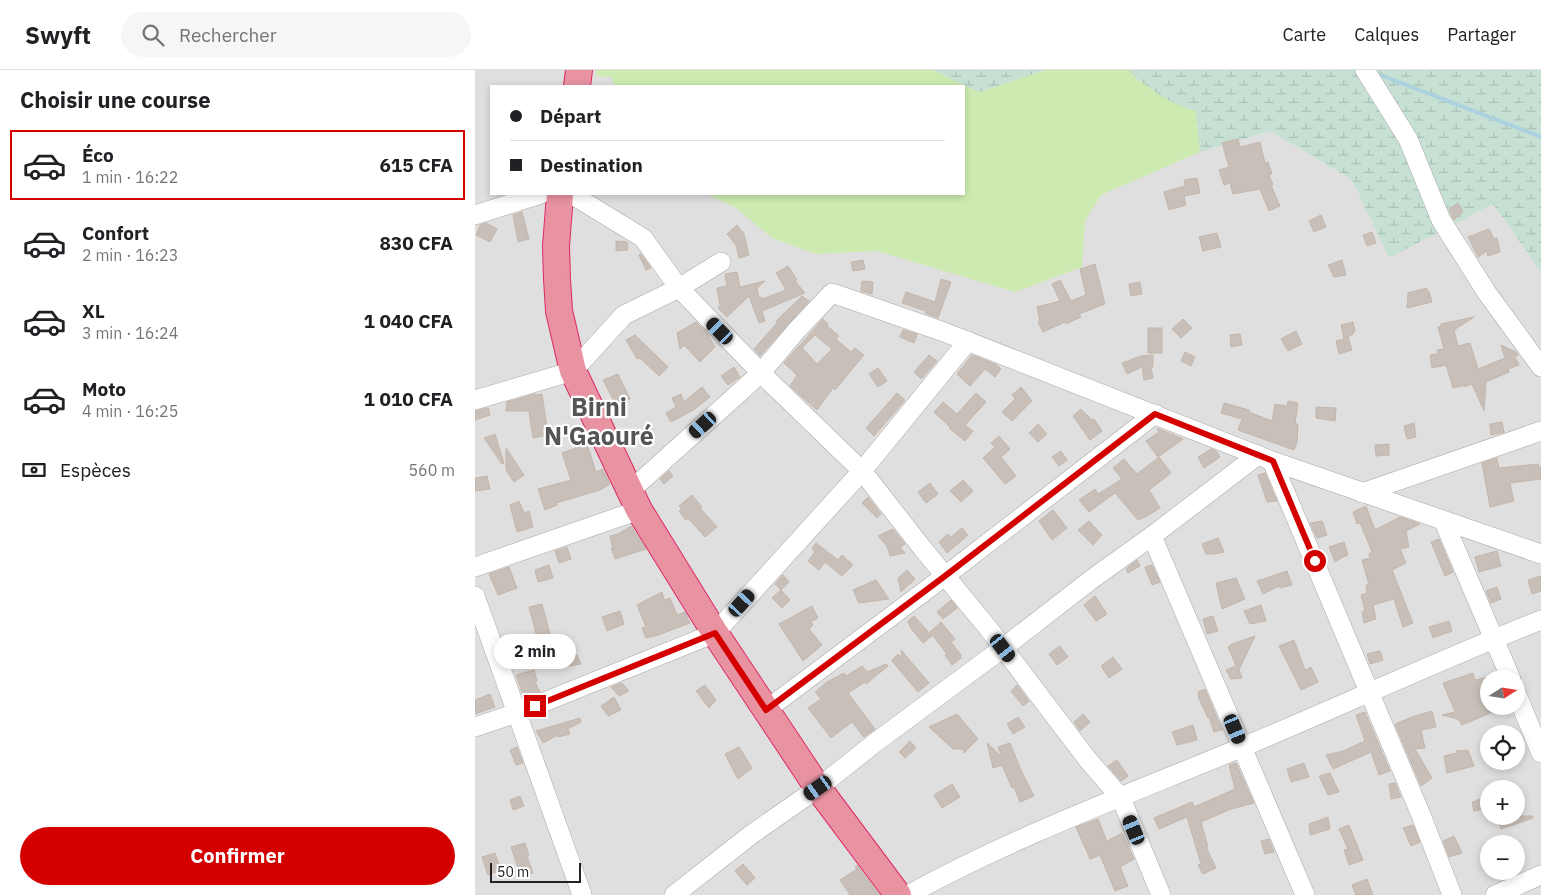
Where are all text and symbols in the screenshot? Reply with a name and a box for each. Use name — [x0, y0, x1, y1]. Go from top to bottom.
search box — [121, 12, 471, 57]
text: Swyft — [25, 19, 91, 51]
icon: search — [139, 21, 167, 49]
text: Rechercher — [179, 23, 277, 47]
text: Carte — [1283, 23, 1326, 46]
text: Calques — [1354, 23, 1419, 46]
text: Partager — [1447, 23, 1516, 46]
text: Choisir une course — [20, 85, 211, 114]
text: Départ — [540, 104, 601, 128]
icon: car — [22, 143, 67, 188]
text: Éco — [82, 143, 114, 167]
text: 615 CFA — [379, 153, 453, 177]
text: Destination — [540, 153, 643, 177]
text: 1 min · 16:22 — [82, 167, 178, 187]
icon: car — [22, 221, 67, 266]
text: Confort — [82, 221, 149, 245]
text: 830 CFA — [379, 231, 453, 255]
text: 2 min · 16:23 — [82, 245, 178, 265]
icon: car — [22, 299, 67, 344]
text: XL — [82, 299, 105, 323]
text: 1 040 CFA — [364, 309, 453, 333]
car — [704, 315, 735, 347]
text: 3 min · 16:24 — [82, 323, 178, 343]
icon: car — [22, 377, 67, 422]
text: Moto — [82, 377, 126, 401]
text: 1 010 CFA — [364, 387, 453, 411]
district label: Birni N'Gaouré — [544, 390, 654, 452]
text: 4 min · 16:25 — [82, 401, 178, 421]
car — [686, 409, 719, 441]
icon: cash — [20, 456, 48, 484]
text: Espèces — [60, 458, 131, 482]
text: 560 m — [408, 460, 455, 480]
route start — [1304, 550, 1326, 572]
car — [726, 587, 757, 619]
car — [987, 632, 1018, 664]
callout: 2 min — [494, 634, 576, 668]
text: 2 min — [514, 641, 556, 661]
north arrow — [1480, 670, 1525, 715]
map controls — [1480, 670, 1525, 880]
route end — [524, 695, 546, 717]
car — [1222, 712, 1247, 746]
button: locate — [1480, 725, 1525, 770]
car — [801, 773, 834, 803]
button: + — [1480, 780, 1525, 825]
car — [1121, 813, 1146, 847]
button: Confirmer — [20, 827, 455, 885]
button: − — [1480, 835, 1525, 880]
scale bar — [490, 860, 581, 883]
text: 50 m — [497, 863, 529, 881]

